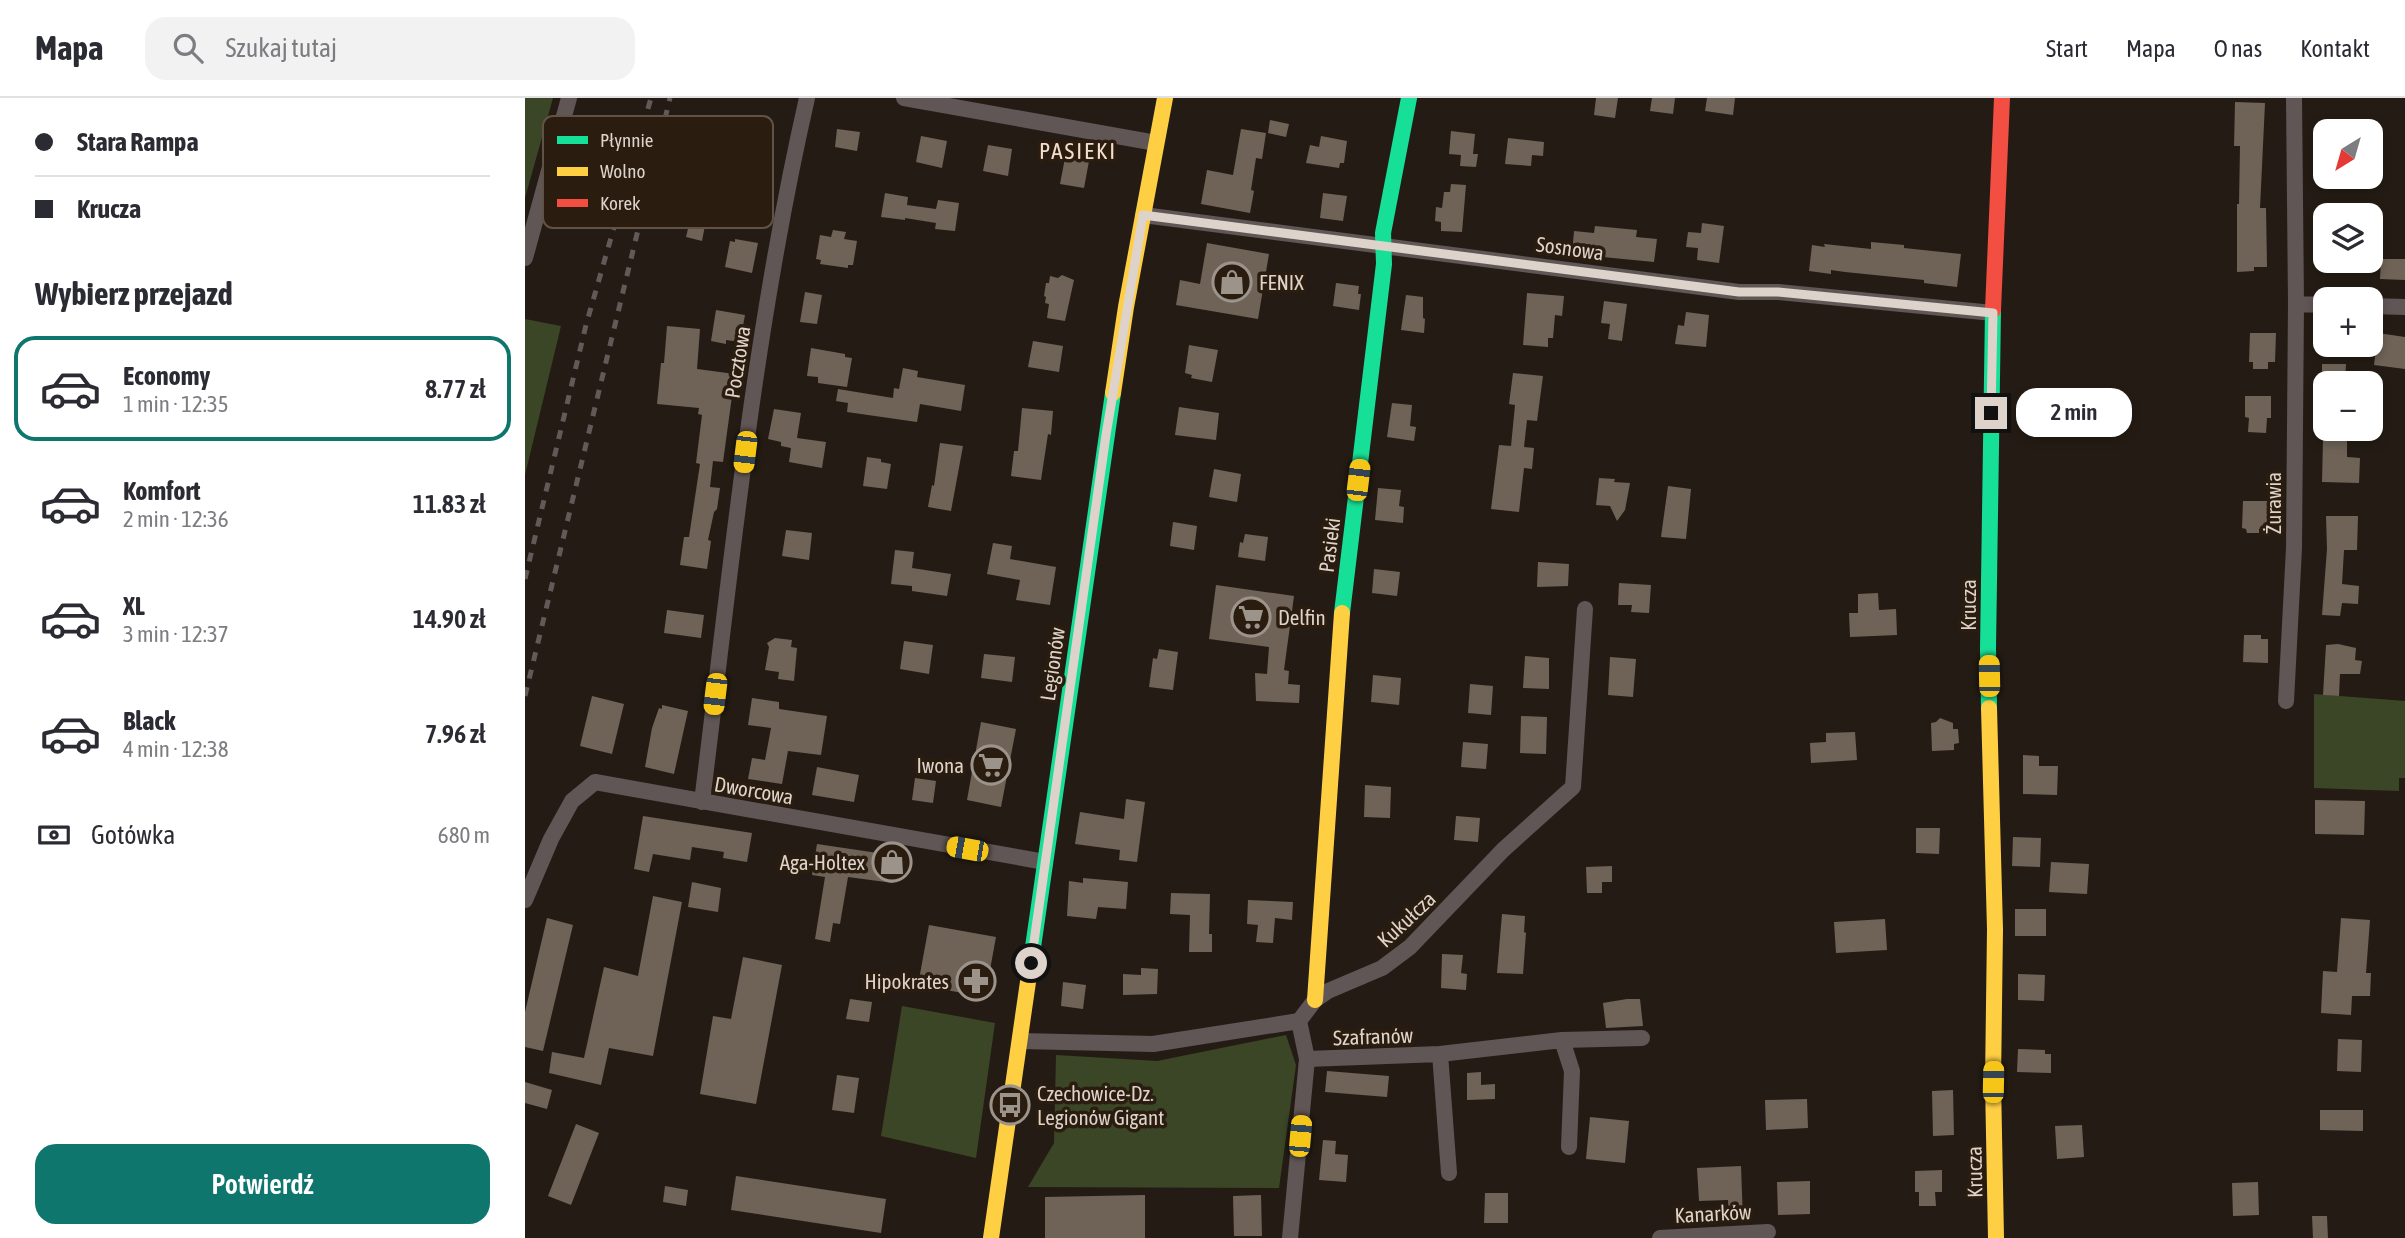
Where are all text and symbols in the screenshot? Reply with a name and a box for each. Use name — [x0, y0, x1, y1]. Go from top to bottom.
search box — [145, 17, 635, 80]
text: Mapa — [35, 29, 103, 67]
icon: search — [169, 29, 207, 67]
text: Szukaj tutaj — [225, 33, 337, 63]
text: Start — [2046, 35, 2088, 62]
text: Mapa — [2126, 35, 2176, 62]
text: O nas — [2214, 35, 2262, 62]
text: Kontakt — [2300, 35, 2370, 62]
legend — [543, 116, 773, 228]
north arrow — [2313, 119, 2383, 189]
map controls — [2313, 119, 2383, 441]
text: Stara Rampa — [77, 127, 199, 157]
text: Płynnie — [600, 129, 653, 151]
district label: PASIEKI — [1039, 138, 1117, 164]
text: Wolno — [600, 160, 645, 182]
text: Korek — [600, 192, 641, 214]
text: Krucza — [77, 194, 141, 224]
button: layers — [2313, 203, 2383, 273]
street label: Sosnowa — [1535, 231, 1605, 265]
shop icon: FENIX — [1211, 261, 1253, 303]
place label: FENIX — [1259, 270, 1304, 294]
text: Wybierz przejazd — [35, 275, 233, 312]
button: + — [2313, 287, 2383, 357]
street label: Pocztowa — [719, 324, 755, 400]
icon: car — [39, 357, 102, 420]
text: Economy — [123, 361, 210, 391]
button: − — [2313, 371, 2383, 441]
text: 8.77 zł — [425, 374, 486, 404]
callout: 2 min — [2015, 388, 2131, 438]
text: 1 min · 12:35 — [123, 391, 229, 417]
route end — [1975, 397, 2007, 429]
text: 2 min — [2051, 399, 2097, 425]
car — [733, 430, 758, 474]
car — [1346, 458, 1371, 502]
icon: car — [39, 472, 102, 535]
street label: Żurawia — [2261, 472, 2285, 534]
text: Komfort — [123, 476, 200, 506]
text: 11.83 zł — [413, 489, 486, 519]
text: 2 min · 12:36 — [123, 506, 229, 532]
street label: Pasieki — [1314, 516, 1344, 574]
street label: Krucza — [1956, 579, 1980, 631]
icon: car — [39, 587, 102, 650]
text: XL — [123, 591, 145, 621]
supermarket icon: Delfin — [1230, 596, 1272, 638]
text: 14.90 zł — [413, 604, 486, 634]
place label: Delfin — [1278, 605, 1326, 629]
text: 3 min · 12:37 — [123, 621, 229, 647]
street label: Legionów — [1035, 625, 1069, 702]
car — [1979, 655, 2000, 697]
car — [703, 672, 728, 716]
icon: car — [39, 702, 102, 765]
text: Black — [123, 706, 175, 736]
text: 7.96 zł — [425, 719, 486, 749]
text: 4 min · 12:38 — [123, 736, 229, 762]
supermarket icon: Iwona — [970, 744, 1012, 786]
place label: Iwona — [916, 753, 964, 777]
street label: Dworcowa — [713, 771, 795, 809]
icon: cash — [35, 816, 73, 854]
text: Gotówka — [91, 820, 175, 850]
text: 680 m — [438, 822, 490, 848]
car — [945, 835, 990, 863]
shop icon: Aga-Holtex — [871, 841, 913, 883]
place label: Aga-Holtex — [780, 850, 866, 874]
street label: Kukułcza — [1372, 886, 1440, 952]
route start — [1015, 947, 1047, 979]
pharmacy icon: Hipokrates — [955, 960, 997, 1002]
place label: Hipokrates — [865, 969, 949, 993]
street label: Szafranów — [1333, 1023, 1414, 1049]
car — [1983, 1061, 2004, 1103]
place label: Czechowice-Dz. Legionów Gigant — [1037, 1081, 1164, 1129]
bus stop icon: Czechowice-Dz. Legionów Gigant — [989, 1084, 1031, 1126]
car — [1288, 1114, 1313, 1158]
button: Potwierdź — [35, 1144, 490, 1224]
street label: Krucza — [1962, 1146, 1986, 1198]
street label: Kanarków — [1674, 1199, 1752, 1227]

